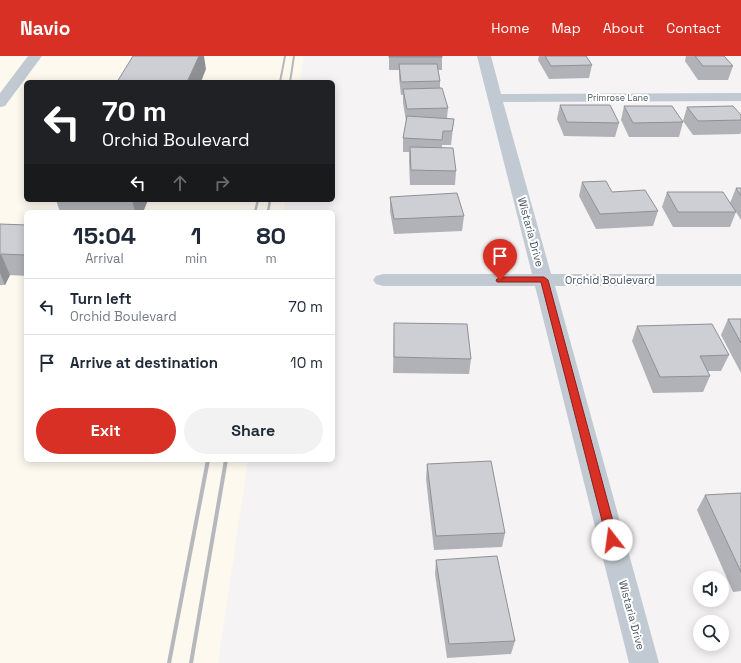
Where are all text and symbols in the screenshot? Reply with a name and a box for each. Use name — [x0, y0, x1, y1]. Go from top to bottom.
text: Navio — [20, 16, 70, 41]
text: Home — [491, 19, 529, 37]
text: Map — [551, 19, 581, 37]
text: About — [603, 19, 644, 37]
text: Contact — [666, 19, 721, 37]
street label: Primrose Lane — [588, 92, 648, 104]
text: 70 m — [102, 93, 167, 129]
icon: left — [36, 96, 88, 148]
text: Orchid Boulevard — [102, 128, 250, 151]
icon: left — [127, 172, 149, 194]
icon: ahead — [169, 172, 191, 194]
icon: right — [211, 172, 233, 194]
street label: Wistaria Drive — [515, 196, 547, 268]
text: 15:04 — [73, 220, 136, 251]
text: 1 — [191, 220, 202, 251]
text: 80 — [256, 220, 286, 251]
pin — [483, 239, 517, 280]
icon: arrive — [489, 245, 511, 267]
text: Arrival — [85, 250, 124, 267]
text: min — [185, 250, 207, 267]
text: m — [266, 250, 277, 267]
street label: Orchid Boulevard — [565, 273, 655, 287]
text: Turn left — [70, 289, 132, 308]
icon: left — [36, 296, 58, 318]
text: 70 m — [288, 297, 323, 316]
text: Orchid Boulevard — [70, 308, 177, 325]
icon: arrive — [36, 352, 58, 374]
text: Arrive at destination — [70, 353, 218, 372]
text: 10 m — [290, 353, 323, 372]
button: Exit — [36, 408, 176, 454]
button: Share — [184, 408, 323, 454]
position arrow — [591, 519, 633, 561]
map controls — [693, 571, 729, 651]
button: sound — [693, 571, 729, 607]
street label: Wistaria Drive — [616, 579, 648, 651]
button: search — [693, 615, 729, 651]

